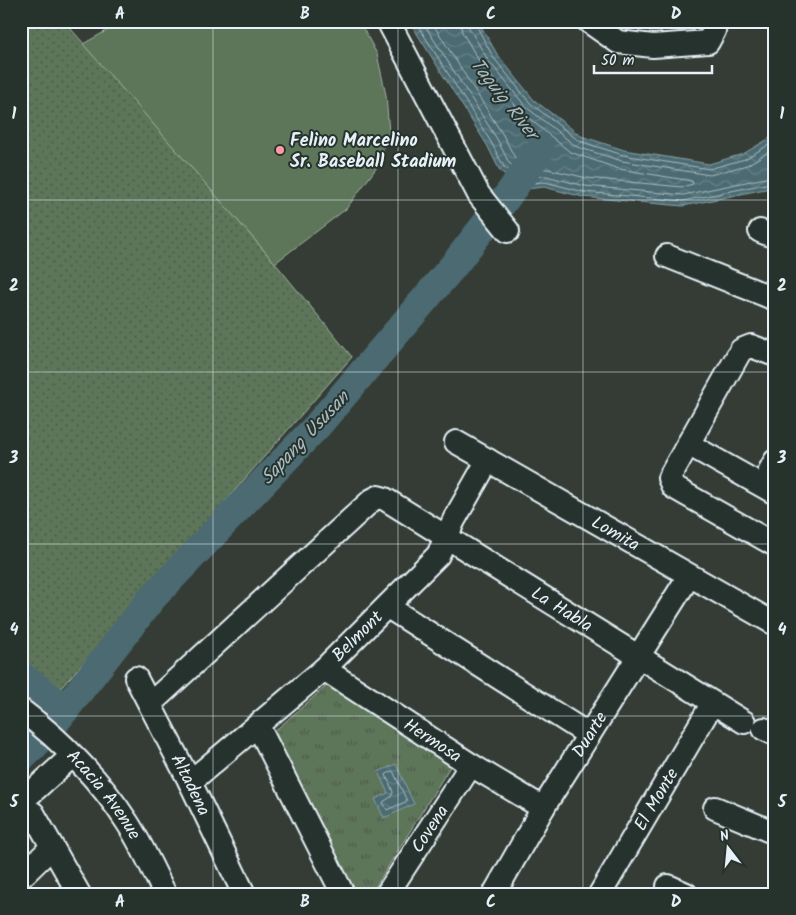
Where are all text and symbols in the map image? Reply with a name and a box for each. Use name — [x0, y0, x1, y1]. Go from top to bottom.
text: A — [115, 2, 125, 27]
text: B — [300, 2, 310, 27]
text: C — [486, 2, 496, 27]
text: D — [671, 2, 682, 27]
scale bar — [594, 42, 711, 74]
text: 50 m — [601, 49, 635, 73]
water label: Taguig River — [462, 52, 547, 150]
text: 1 — [12, 102, 17, 127]
text: 1 — [780, 102, 785, 127]
place label: Felino Marcelino Sr. Baseball Stadium — [290, 127, 457, 177]
marker: Felino Marcelino Sr. Baseball Stadium — [274, 144, 286, 156]
text: 2 — [9, 274, 19, 299]
text: 2 — [777, 274, 787, 299]
water label: Sapang Ususan — [254, 383, 358, 492]
text: 3 — [9, 446, 19, 471]
text: 3 — [777, 446, 787, 471]
street label: Lomita — [585, 509, 645, 560]
street label: La Habla — [525, 580, 598, 641]
street label: Belmont — [326, 604, 391, 670]
text: 4 — [10, 618, 19, 643]
text: 4 — [778, 618, 787, 643]
street label: Duarte — [565, 706, 616, 764]
street label: Hermosa — [397, 711, 467, 771]
street label: Acacia Avenue — [59, 743, 148, 846]
street label: Altadena — [162, 749, 217, 821]
street label: El Monte — [627, 763, 687, 837]
text: 5 — [9, 790, 20, 815]
text: 5 — [777, 790, 788, 815]
street label: Covena — [404, 799, 457, 859]
north arrow — [704, 822, 754, 872]
text: N — [717, 825, 732, 848]
text: A — [115, 890, 125, 915]
text: B — [300, 890, 310, 915]
text: C — [486, 890, 496, 915]
text: D — [671, 890, 682, 915]

